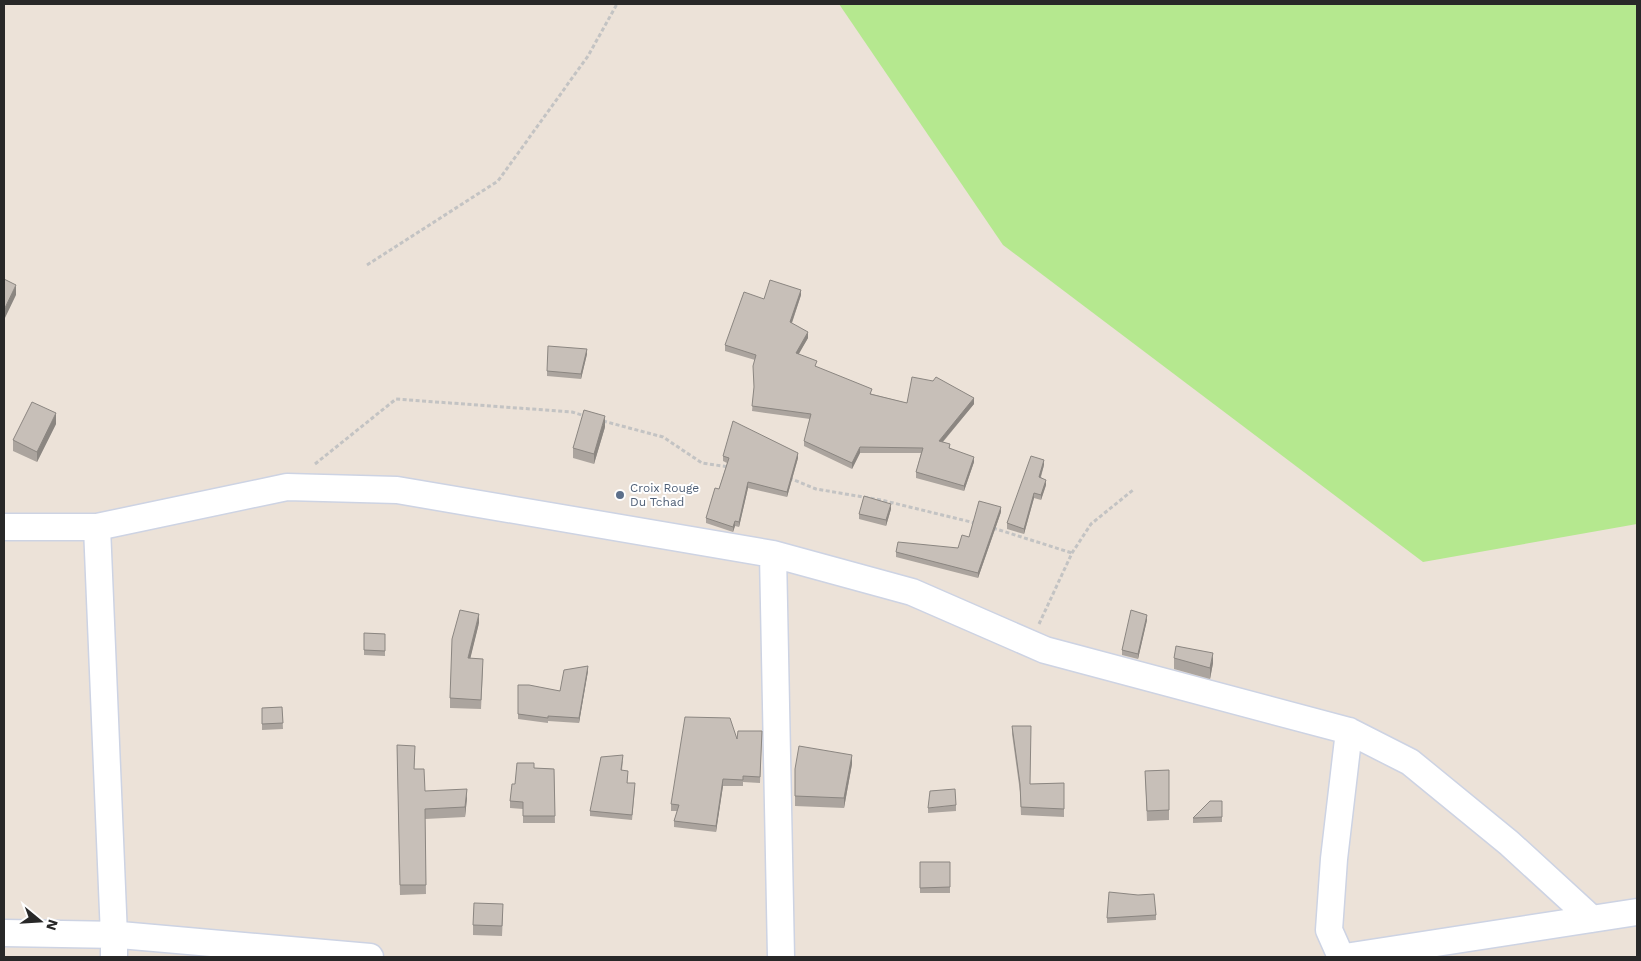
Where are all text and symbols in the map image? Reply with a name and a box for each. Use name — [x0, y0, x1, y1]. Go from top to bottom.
place label: Croix Rouge Du Tchad — [630, 481, 699, 509]
marker: Croix Rouge Du Tchad — [614, 489, 626, 501]
north arrow — [15, 896, 65, 946]
text: N — [43, 918, 62, 932]

